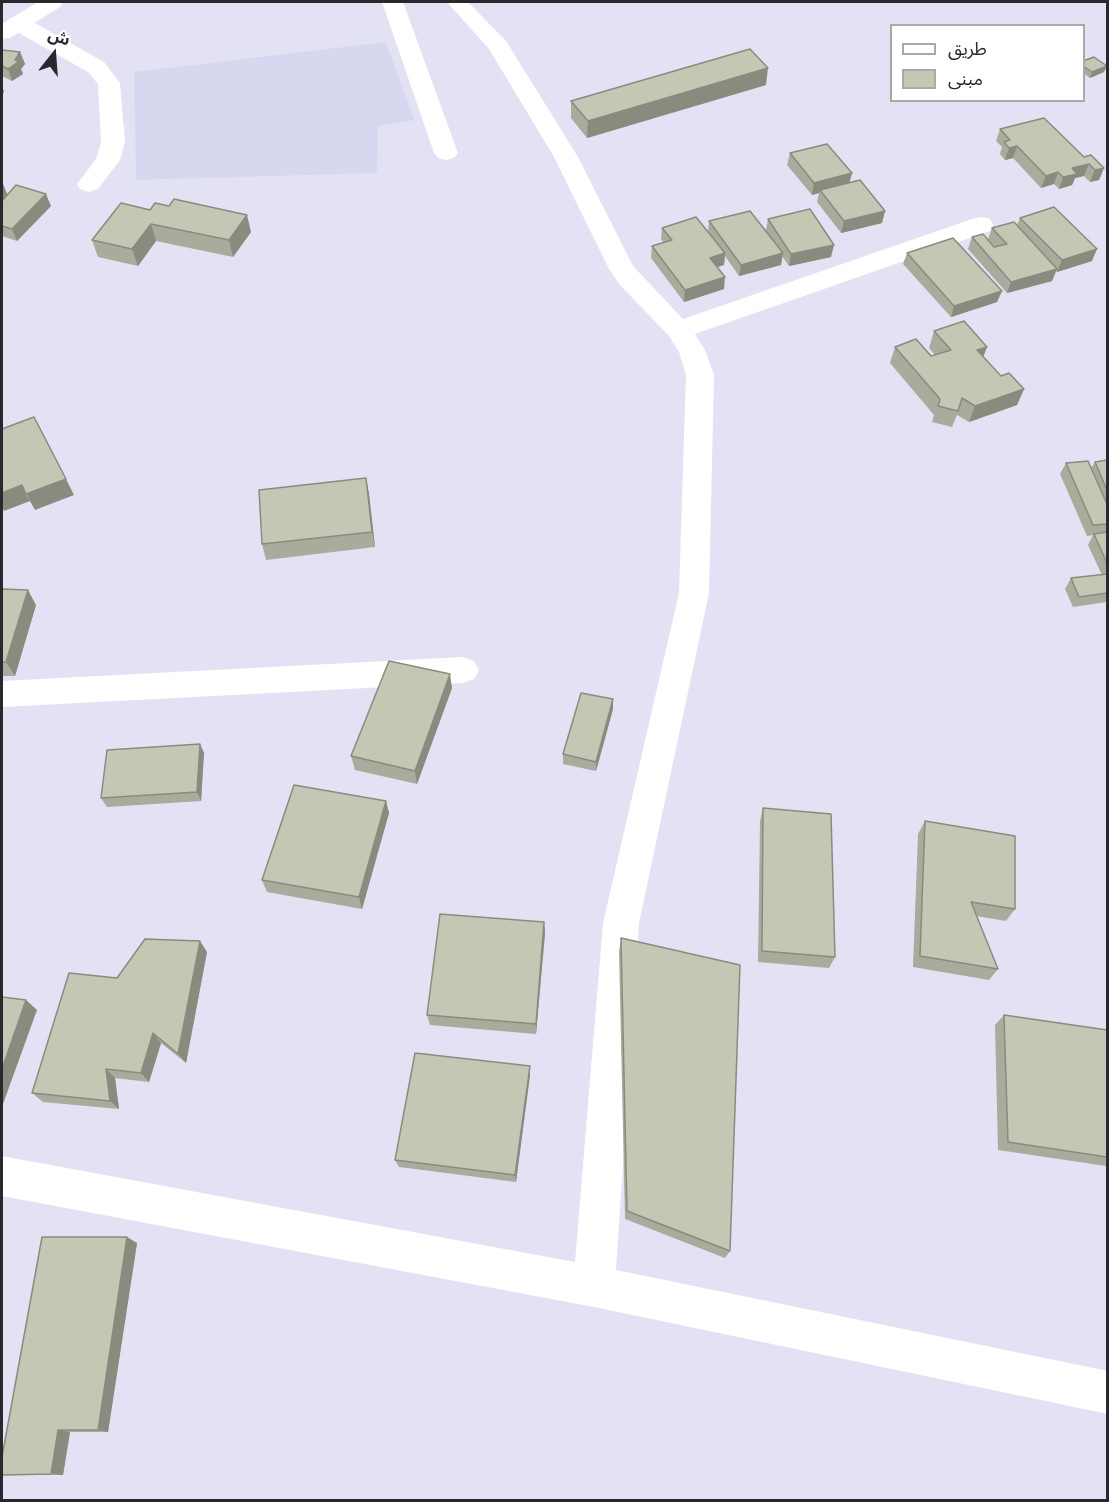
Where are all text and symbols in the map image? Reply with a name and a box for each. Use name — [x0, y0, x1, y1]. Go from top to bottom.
north arrow — [24, 24, 84, 84]
text: ش — [46, 24, 73, 50]
legend — [890, 24, 1085, 102]
text: طريق — [948, 37, 987, 60]
text: مبنى — [948, 67, 983, 90]

